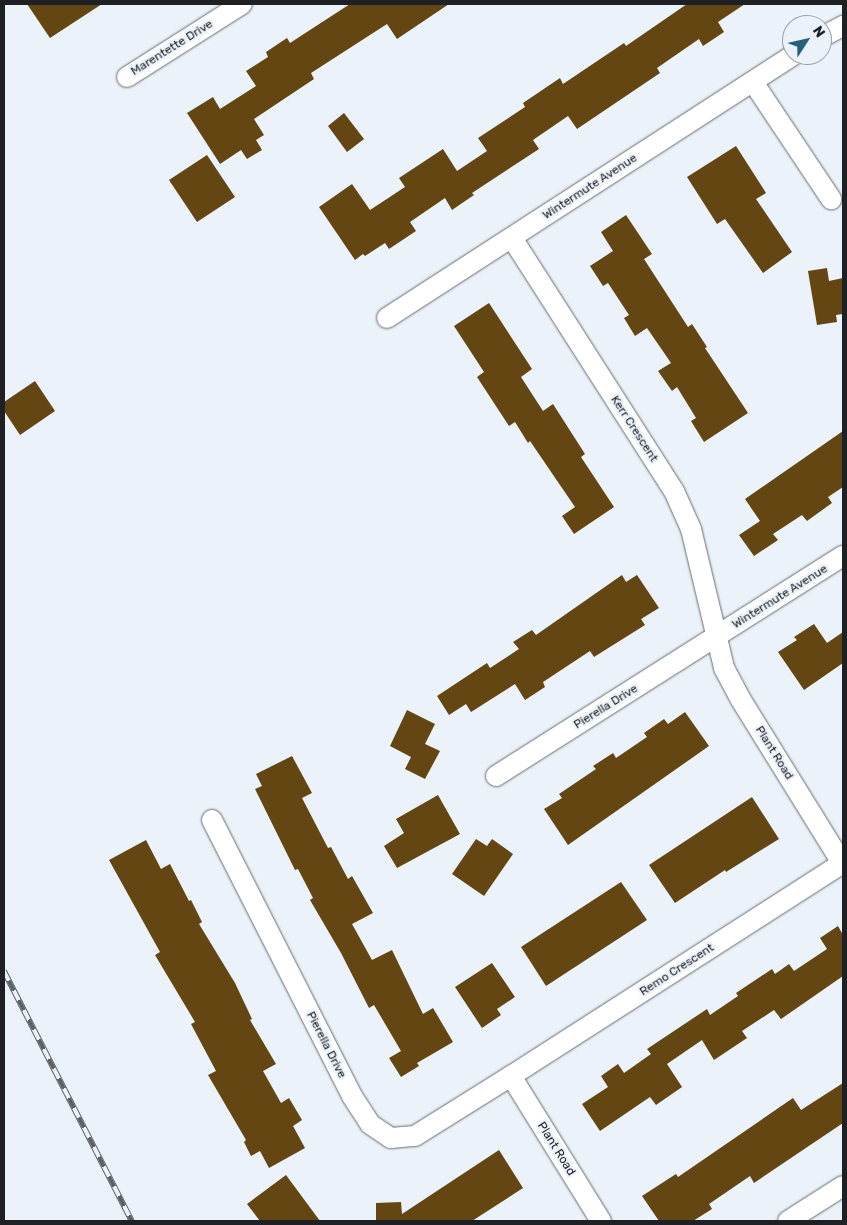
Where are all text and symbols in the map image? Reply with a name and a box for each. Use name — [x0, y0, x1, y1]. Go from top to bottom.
north arrow — [782, 15, 832, 65]
street label: Marentette Drive — [128, 17, 216, 79]
text: N — [809, 23, 829, 41]
street label: Wintermute Avenue — [540, 151, 640, 223]
street label: Kerr Crescent — [607, 393, 661, 465]
street label: Wintermute Avenue — [730, 562, 830, 632]
street label: Pierella Drive — [571, 682, 641, 732]
street label: Plant Road — [752, 724, 796, 782]
street label: Remo Crescent — [637, 941, 717, 999]
street label: Pierella Drive — [303, 1009, 349, 1081]
street label: Plant Road — [534, 1120, 578, 1178]

